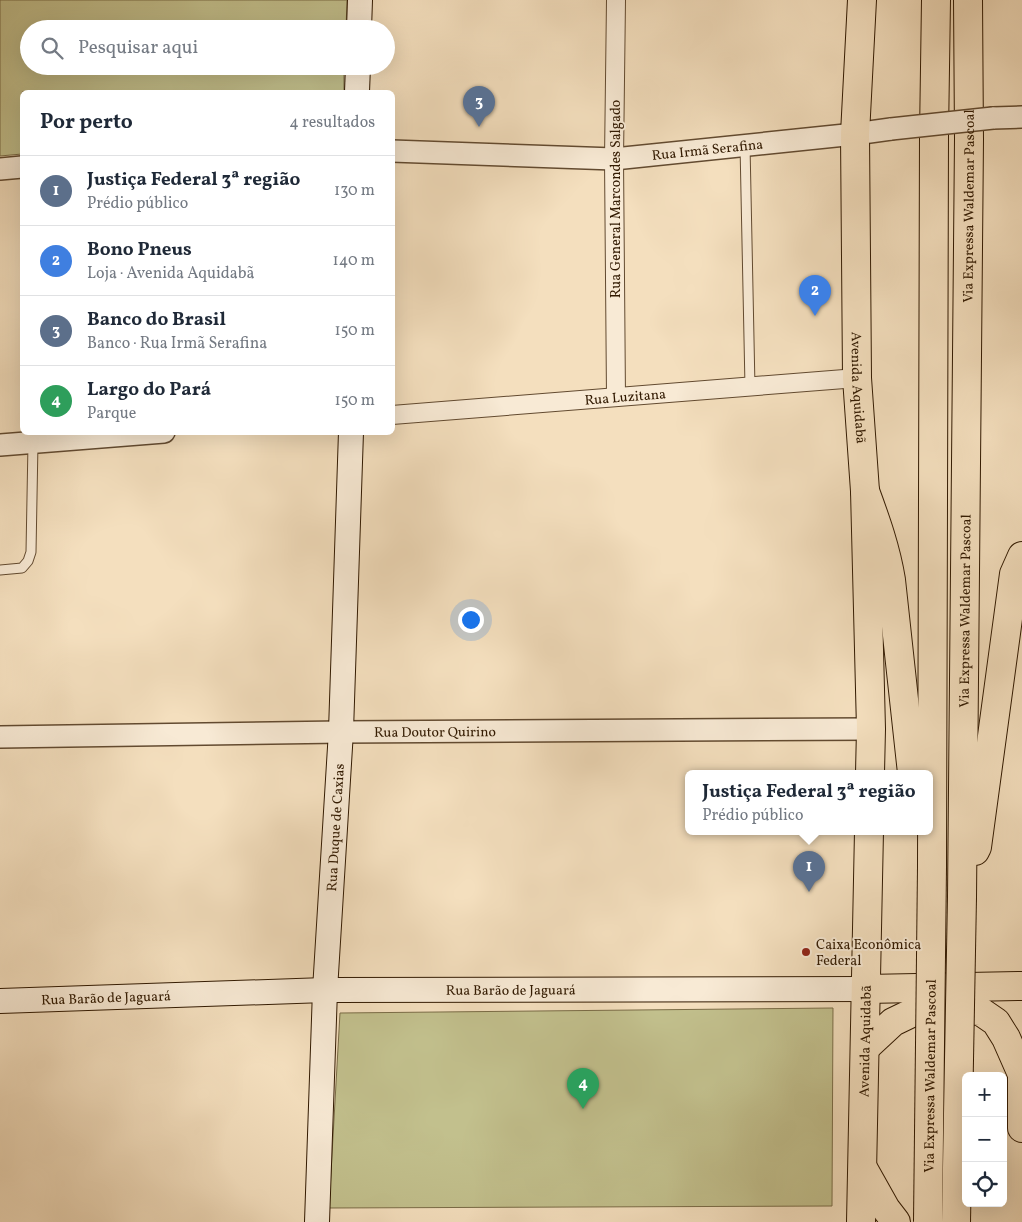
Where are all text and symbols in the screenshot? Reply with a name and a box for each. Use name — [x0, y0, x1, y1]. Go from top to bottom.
search box — [20, 20, 395, 75]
icon: search — [38, 34, 66, 62]
text: Pesquisar aqui — [78, 35, 198, 61]
pin: 3 — [463, 86, 495, 127]
street label: Rua General Marcondes Salgado — [607, 100, 626, 298]
text: Por perto — [40, 108, 133, 137]
street label: Via Expressa Waldemar Pascoal — [959, 109, 980, 303]
text: 4 resultados — [289, 112, 375, 134]
street label: Rua Irmã Serafina — [651, 136, 764, 166]
text: Justiça Federal 3ª região — [87, 167, 300, 193]
text: 1 — [53, 180, 59, 202]
text: 130 m — [334, 180, 375, 202]
text: Prédio público — [87, 193, 188, 215]
text: Bono Pneus — [87, 237, 192, 263]
text: 2 — [52, 250, 60, 272]
text: 140 m — [333, 250, 375, 272]
text: Loja · Avenida Aquidabã — [87, 263, 254, 285]
pin: 2 — [799, 275, 831, 316]
text: Banco do Brasil — [87, 307, 226, 333]
text: 3 — [52, 320, 60, 342]
text: 150 m — [334, 320, 375, 342]
street label: Avenida Aquidabã — [846, 332, 870, 444]
text: Banco · Rua Irmã Serafina — [87, 333, 267, 355]
text: Largo do Pará — [87, 377, 211, 403]
street label: Rua Luzitana — [584, 385, 667, 411]
text: 4 — [51, 390, 61, 412]
text: 150 m — [334, 390, 375, 412]
text: Parque — [87, 403, 136, 425]
street label: Via Expressa Waldemar Pascoal — [956, 514, 977, 708]
your location — [458, 607, 484, 633]
street label: Rua Doutor Quirino — [374, 723, 496, 743]
street label: Rua Duque de Caxias — [323, 763, 350, 892]
popup — [685, 770, 933, 835]
text: Justiça Federal 3ª região — [702, 779, 916, 805]
text: Prédio público — [702, 805, 803, 827]
pin: 1 — [793, 851, 825, 892]
place label: Caixa Econômica Federal — [816, 936, 921, 971]
marker: Caixa Econômica Federal — [800, 946, 812, 958]
street label: Via Expressa Waldemar Pascoal — [921, 979, 942, 1173]
street label: Rua Barão de Jaguará — [446, 982, 576, 1001]
street label: Avenida Aquidabã — [856, 985, 877, 1097]
street label: Rua Barão de Jaguará — [41, 987, 171, 1011]
pin: 4 — [567, 1068, 599, 1109]
map controls — [962, 1072, 1007, 1207]
button: + — [962, 1072, 1007, 1117]
button: − — [962, 1117, 1007, 1162]
button: locate — [962, 1162, 1007, 1207]

